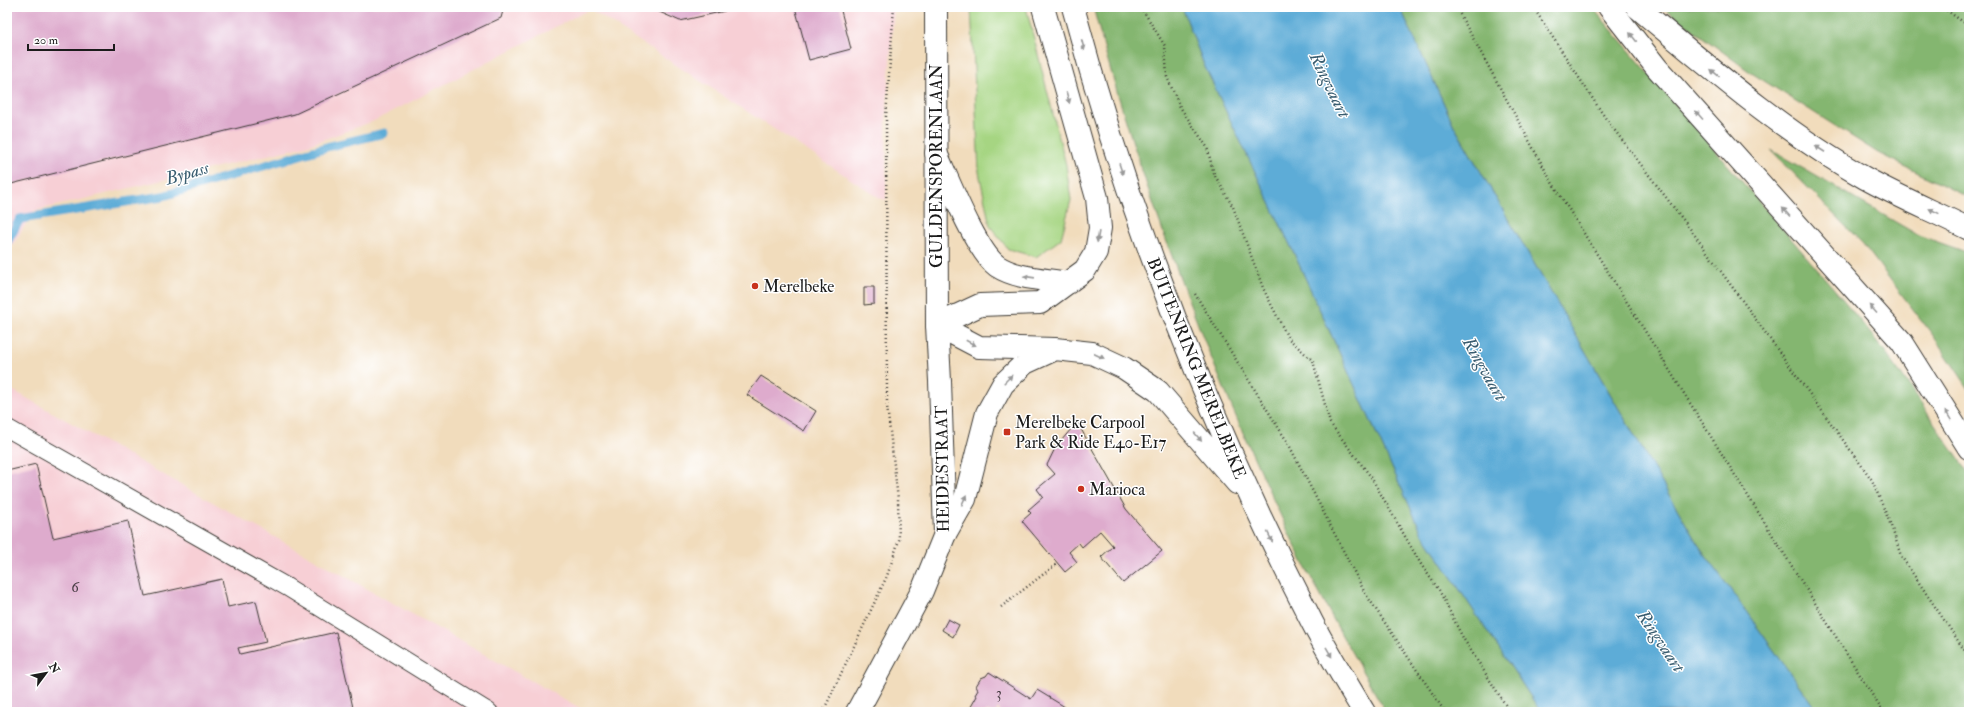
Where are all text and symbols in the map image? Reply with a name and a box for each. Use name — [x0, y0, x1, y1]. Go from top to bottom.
scale bar — [28, 26, 114, 52]
one-way arrow — [1629, 32, 1637, 43]
text: 20 m — [34, 33, 59, 48]
one-way arrow — [1080, 39, 1086, 51]
water label: Ringvaart — [1303, 48, 1356, 123]
street label: GULDENSPORENLAAN — [926, 63, 947, 268]
one-way arrow — [1710, 68, 1721, 77]
one-way arrow — [1066, 92, 1072, 105]
one-way arrow — [1695, 110, 1704, 121]
one-way arrow — [1815, 145, 1825, 153]
water label: Bypass — [162, 156, 212, 191]
one-way arrow — [1118, 163, 1124, 175]
one-way arrow — [1781, 207, 1791, 217]
one-way arrow — [1928, 208, 1940, 215]
one-way arrow — [1095, 231, 1101, 243]
street label: BUITENRING MERELBEKE — [1142, 254, 1251, 482]
one-way arrow — [1023, 274, 1035, 280]
place label: Merelbeke — [763, 276, 834, 297]
marker: Merelbeke — [750, 281, 760, 291]
one-way arrow — [1868, 304, 1877, 314]
water label: Ringvaart — [1457, 332, 1513, 406]
one-way arrow — [965, 340, 977, 346]
one-way arrow — [1094, 353, 1105, 359]
one-way arrow — [1003, 375, 1013, 384]
street label: HEIDESTRAAT — [931, 405, 954, 533]
one-way arrow — [1944, 409, 1952, 420]
place label: Merelbeke Carpool Park & Ride E40-E17 — [1015, 412, 1167, 453]
marker: Merelbeke Carpool Park & Ride E40-E17 — [1002, 427, 1012, 437]
one-way arrow — [1194, 432, 1203, 443]
place label: Marioca — [1089, 479, 1146, 500]
marker: Marioca — [1076, 484, 1086, 494]
one-way arrow — [961, 495, 967, 506]
one-way arrow — [1267, 531, 1273, 542]
house number: 6 — [71, 578, 80, 597]
water label: Ringvaart — [1631, 605, 1690, 678]
one-way arrow — [1326, 646, 1333, 658]
north arrow — [26, 653, 66, 693]
text: N — [45, 659, 63, 677]
house number: 3 — [996, 684, 1002, 703]

